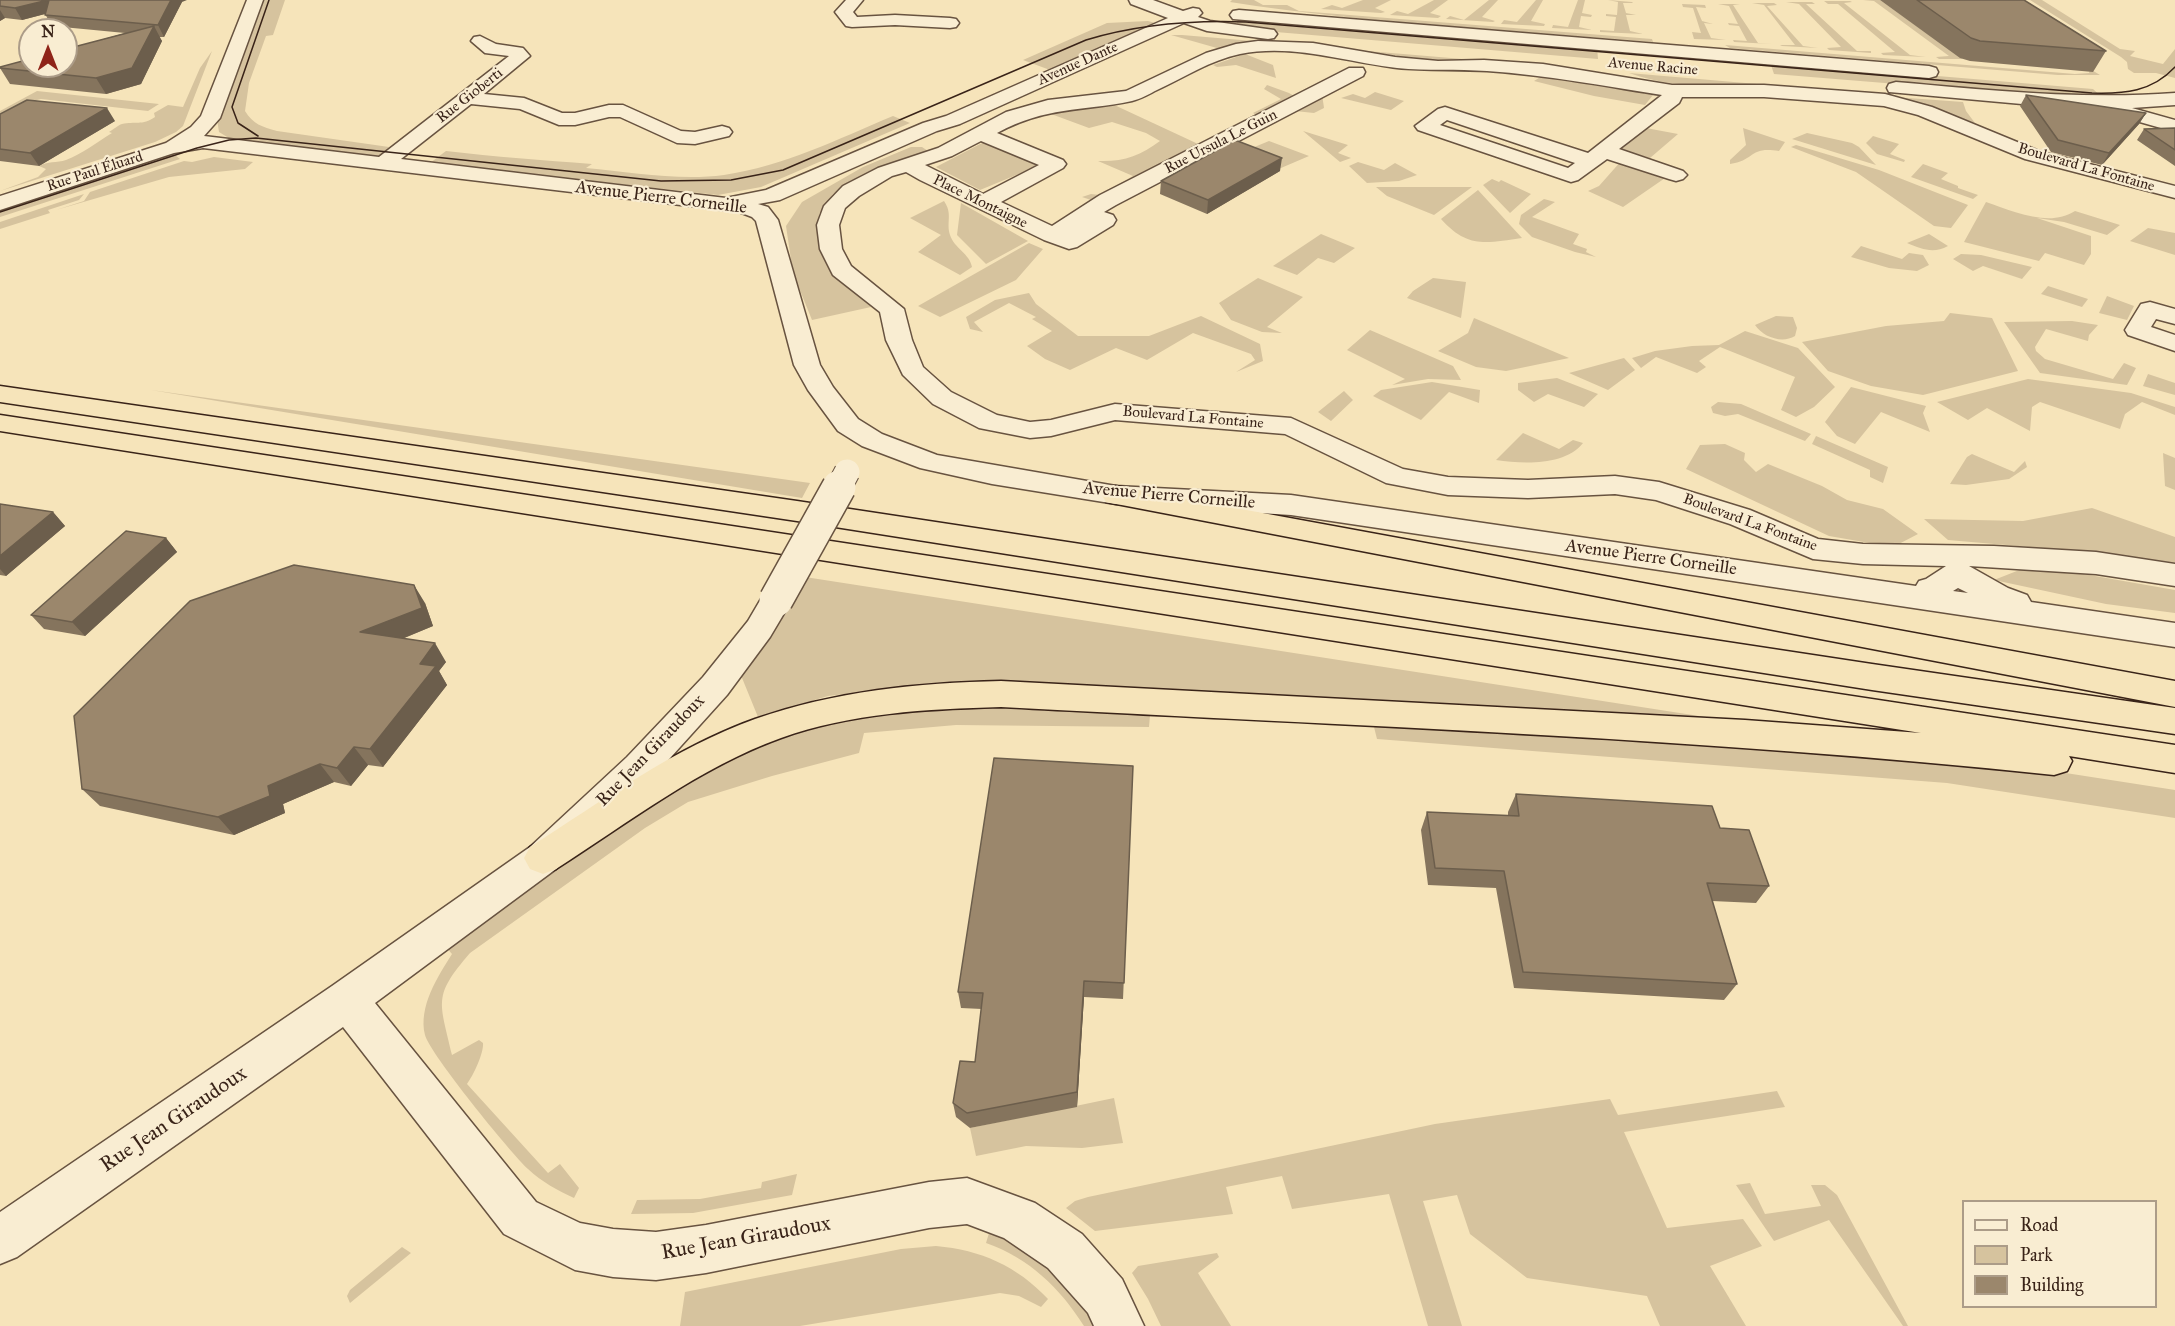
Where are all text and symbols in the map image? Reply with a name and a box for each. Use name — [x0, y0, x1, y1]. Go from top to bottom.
north arrow — [18, 18, 78, 78]
text: N — [41, 22, 55, 41]
street label: Avenue Dante — [1035, 38, 1121, 90]
street label: Avenue Racine — [1607, 54, 1699, 80]
street label: Rue Gioberti — [433, 65, 507, 127]
street label: Rue Ursula Le Guin — [1162, 106, 1280, 178]
street label: Boulevard La Fontaine — [2015, 140, 2157, 196]
street label: Rue Paul Éluard — [45, 148, 145, 196]
street label: Place Montaigne — [930, 171, 1030, 233]
street label: Avenue Pierre Corneille — [574, 177, 748, 219]
street label: Boulevard La Fontaine — [1122, 403, 1264, 433]
street label: Avenue Pierre Corneille — [1082, 478, 1256, 514]
street label: Boulevard La Fontaine — [1680, 490, 1820, 556]
street label: Avenue Pierre Corneille — [1564, 535, 1738, 581]
street label: Rue Jean Giraudoux — [592, 691, 710, 811]
street label: Rue Jean Giraudoux — [96, 1062, 252, 1178]
legend — [1962, 1200, 2157, 1308]
street label: Rue Jean Giraudoux — [659, 1212, 833, 1266]
text: Road — [2020, 1214, 2058, 1236]
text: Park — [2020, 1244, 2053, 1266]
text: Building — [2020, 1274, 2083, 1296]

